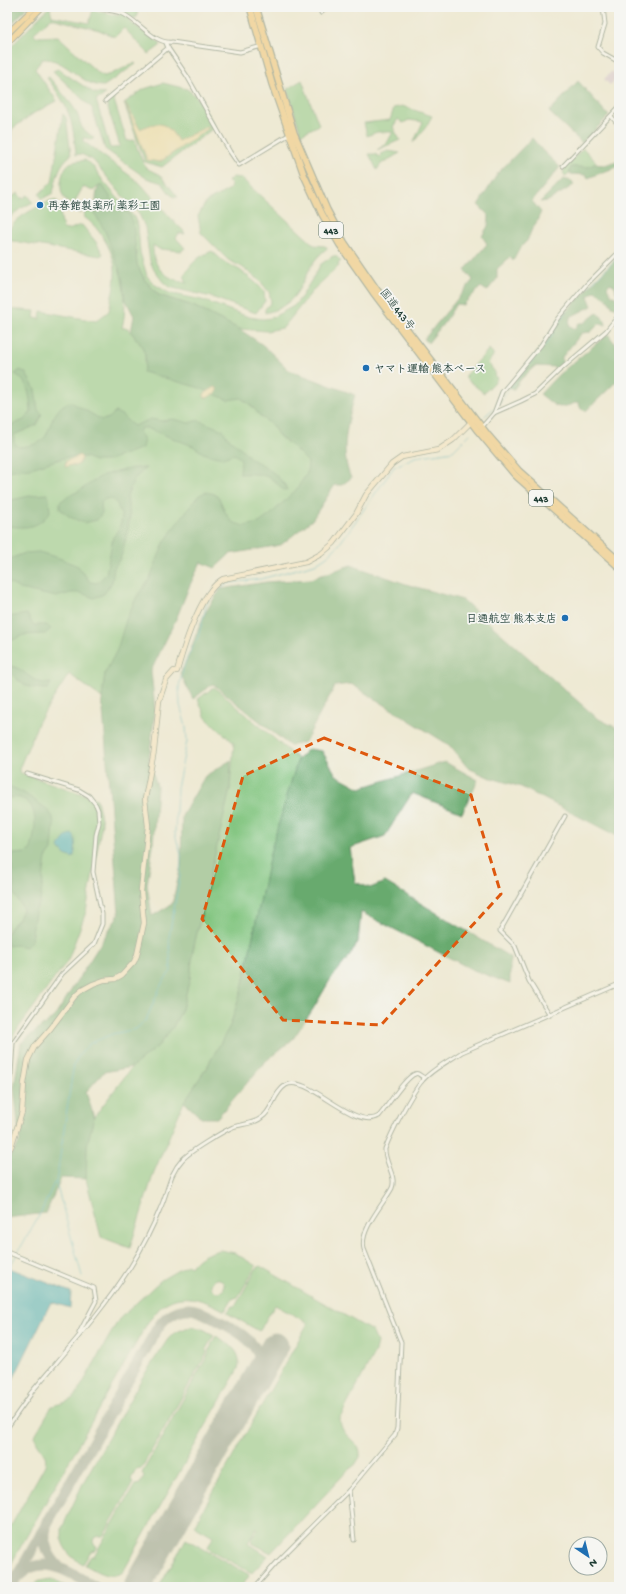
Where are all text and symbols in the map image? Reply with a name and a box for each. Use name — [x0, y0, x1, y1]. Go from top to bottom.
marker: 再春館製薬所 薬彩工園 — [35, 200, 45, 210]
place label: 再春館製薬所 薬彩工園 — [48, 200, 161, 213]
road number: 443 — [319, 222, 343, 238]
street label: 国道443号 — [377, 287, 417, 333]
place label: ヤマト運輸 熊本ベース — [374, 362, 486, 376]
marker: ヤマト運輸 熊本ベース — [361, 363, 371, 373]
road number: 443 — [529, 490, 553, 506]
place label: 日通航空 熊本支店 — [466, 612, 557, 626]
marker: 日通航空 熊本支店 — [560, 613, 570, 623]
north arrow — [568, 1536, 608, 1576]
text: N — [586, 1556, 599, 1570]

